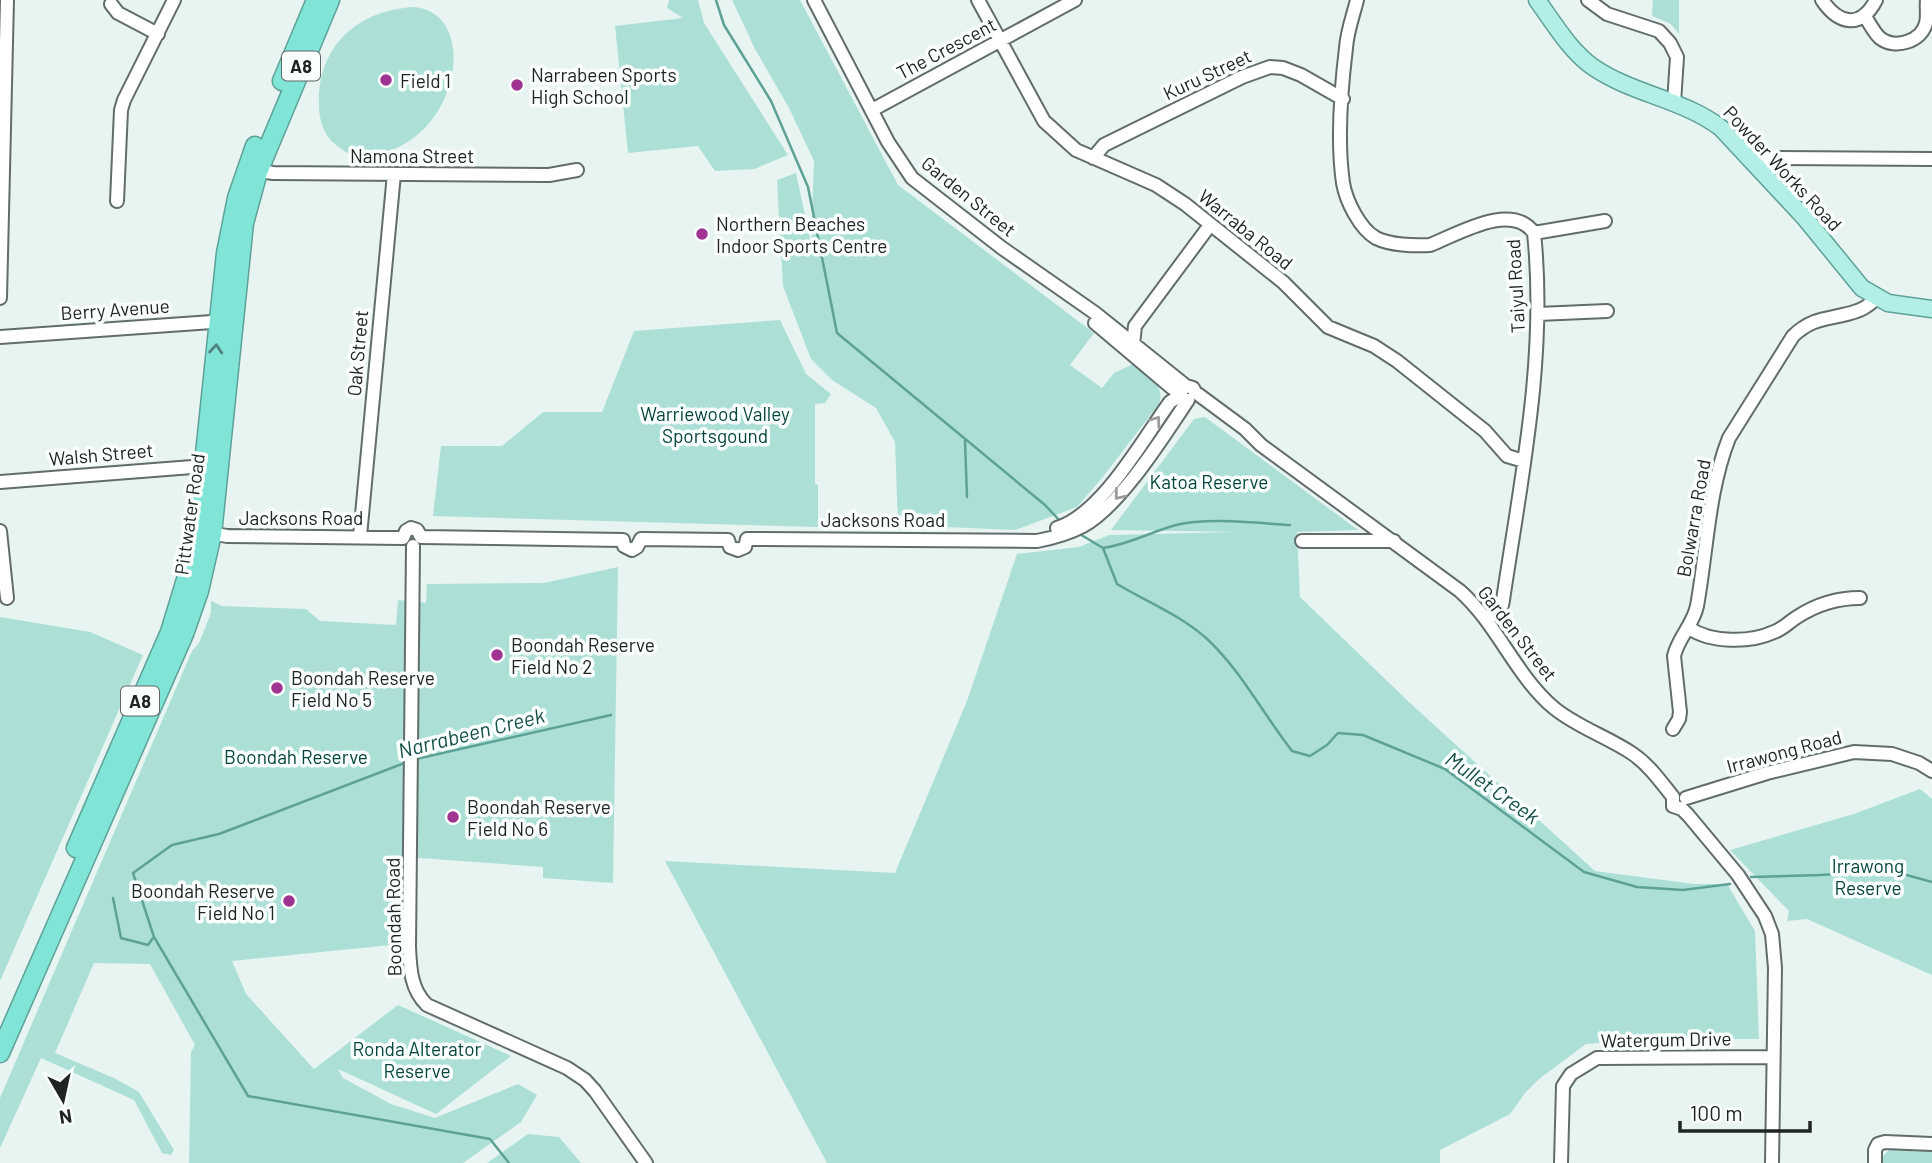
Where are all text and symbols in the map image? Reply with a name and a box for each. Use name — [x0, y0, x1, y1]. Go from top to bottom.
street label: The Crescent — [892, 12, 1000, 84]
street label: Kuru Street — [1159, 44, 1255, 104]
road number: A8 — [282, 52, 320, 80]
place label: Narrabeen Sports High School — [531, 63, 677, 108]
place label: Field 1 — [400, 69, 451, 92]
marker: Field 1 — [378, 72, 394, 88]
marker: Narrabeen Sports High School — [509, 77, 525, 93]
street label: Powder Works Road — [1719, 101, 1847, 235]
street label: Namona Street — [350, 144, 474, 167]
street label: Garden Street — [917, 151, 1021, 241]
street label: Warraba Road — [1194, 184, 1298, 274]
place label: Northern Beaches Indoor Sports Centre — [716, 212, 887, 257]
marker: Northern Beaches Indoor Sports Centre — [694, 226, 710, 242]
street label: Taiyul Road — [1501, 238, 1529, 334]
street label: Berry Avenue — [60, 294, 170, 324]
street label: Oak Street — [342, 309, 372, 397]
one-way arrow — [208, 343, 223, 354]
park label: Warriewood Valley Sportsgound — [640, 402, 790, 447]
one-way arrow — [1148, 416, 1160, 429]
street label: Walsh Street — [48, 438, 154, 470]
street label: Pittwater Road — [169, 452, 209, 576]
street label: Bolwarra Road — [1671, 457, 1715, 579]
park label: Katoa Reserve — [1150, 470, 1268, 493]
one-way arrow — [1114, 487, 1127, 499]
street label: Jacksons Road — [239, 506, 363, 529]
street label: Jacksons Road — [821, 508, 945, 531]
street label: Garden Street — [1474, 581, 1562, 685]
place label: Boondah Reserve Field No 2 — [511, 633, 655, 678]
marker: Boondah Reserve Field No 2 — [489, 647, 505, 663]
place label: Boondah Reserve Field No 5 — [291, 666, 435, 711]
marker: Boondah Reserve Field No 5 — [269, 680, 285, 696]
road number: A8 — [121, 686, 159, 716]
water label: Narrabeen Creek — [395, 702, 548, 762]
street label: Irrawong Road — [1724, 725, 1844, 777]
park label: Boondah Reserve — [224, 745, 368, 768]
water label: Mullet Creek — [1441, 746, 1545, 829]
place label: Boondah Reserve Field No 6 — [467, 795, 611, 840]
marker: Boondah Reserve Field No 6 — [445, 809, 461, 825]
park label: Irrawong Reserve — [1832, 854, 1904, 899]
street label: Boondah Road — [380, 857, 406, 977]
place label: Boondah Reserve Field No 1 — [131, 879, 275, 924]
marker: Boondah Reserve Field No 1 — [281, 893, 297, 909]
street label: Watergum Drive — [1600, 1026, 1732, 1052]
park label: Ronda Alterator Reserve — [353, 1037, 482, 1082]
north arrow — [28, 1065, 98, 1135]
scale bar — [1680, 1090, 1810, 1134]
text: 100 m — [1690, 1100, 1743, 1125]
text: N — [58, 1105, 74, 1130]

